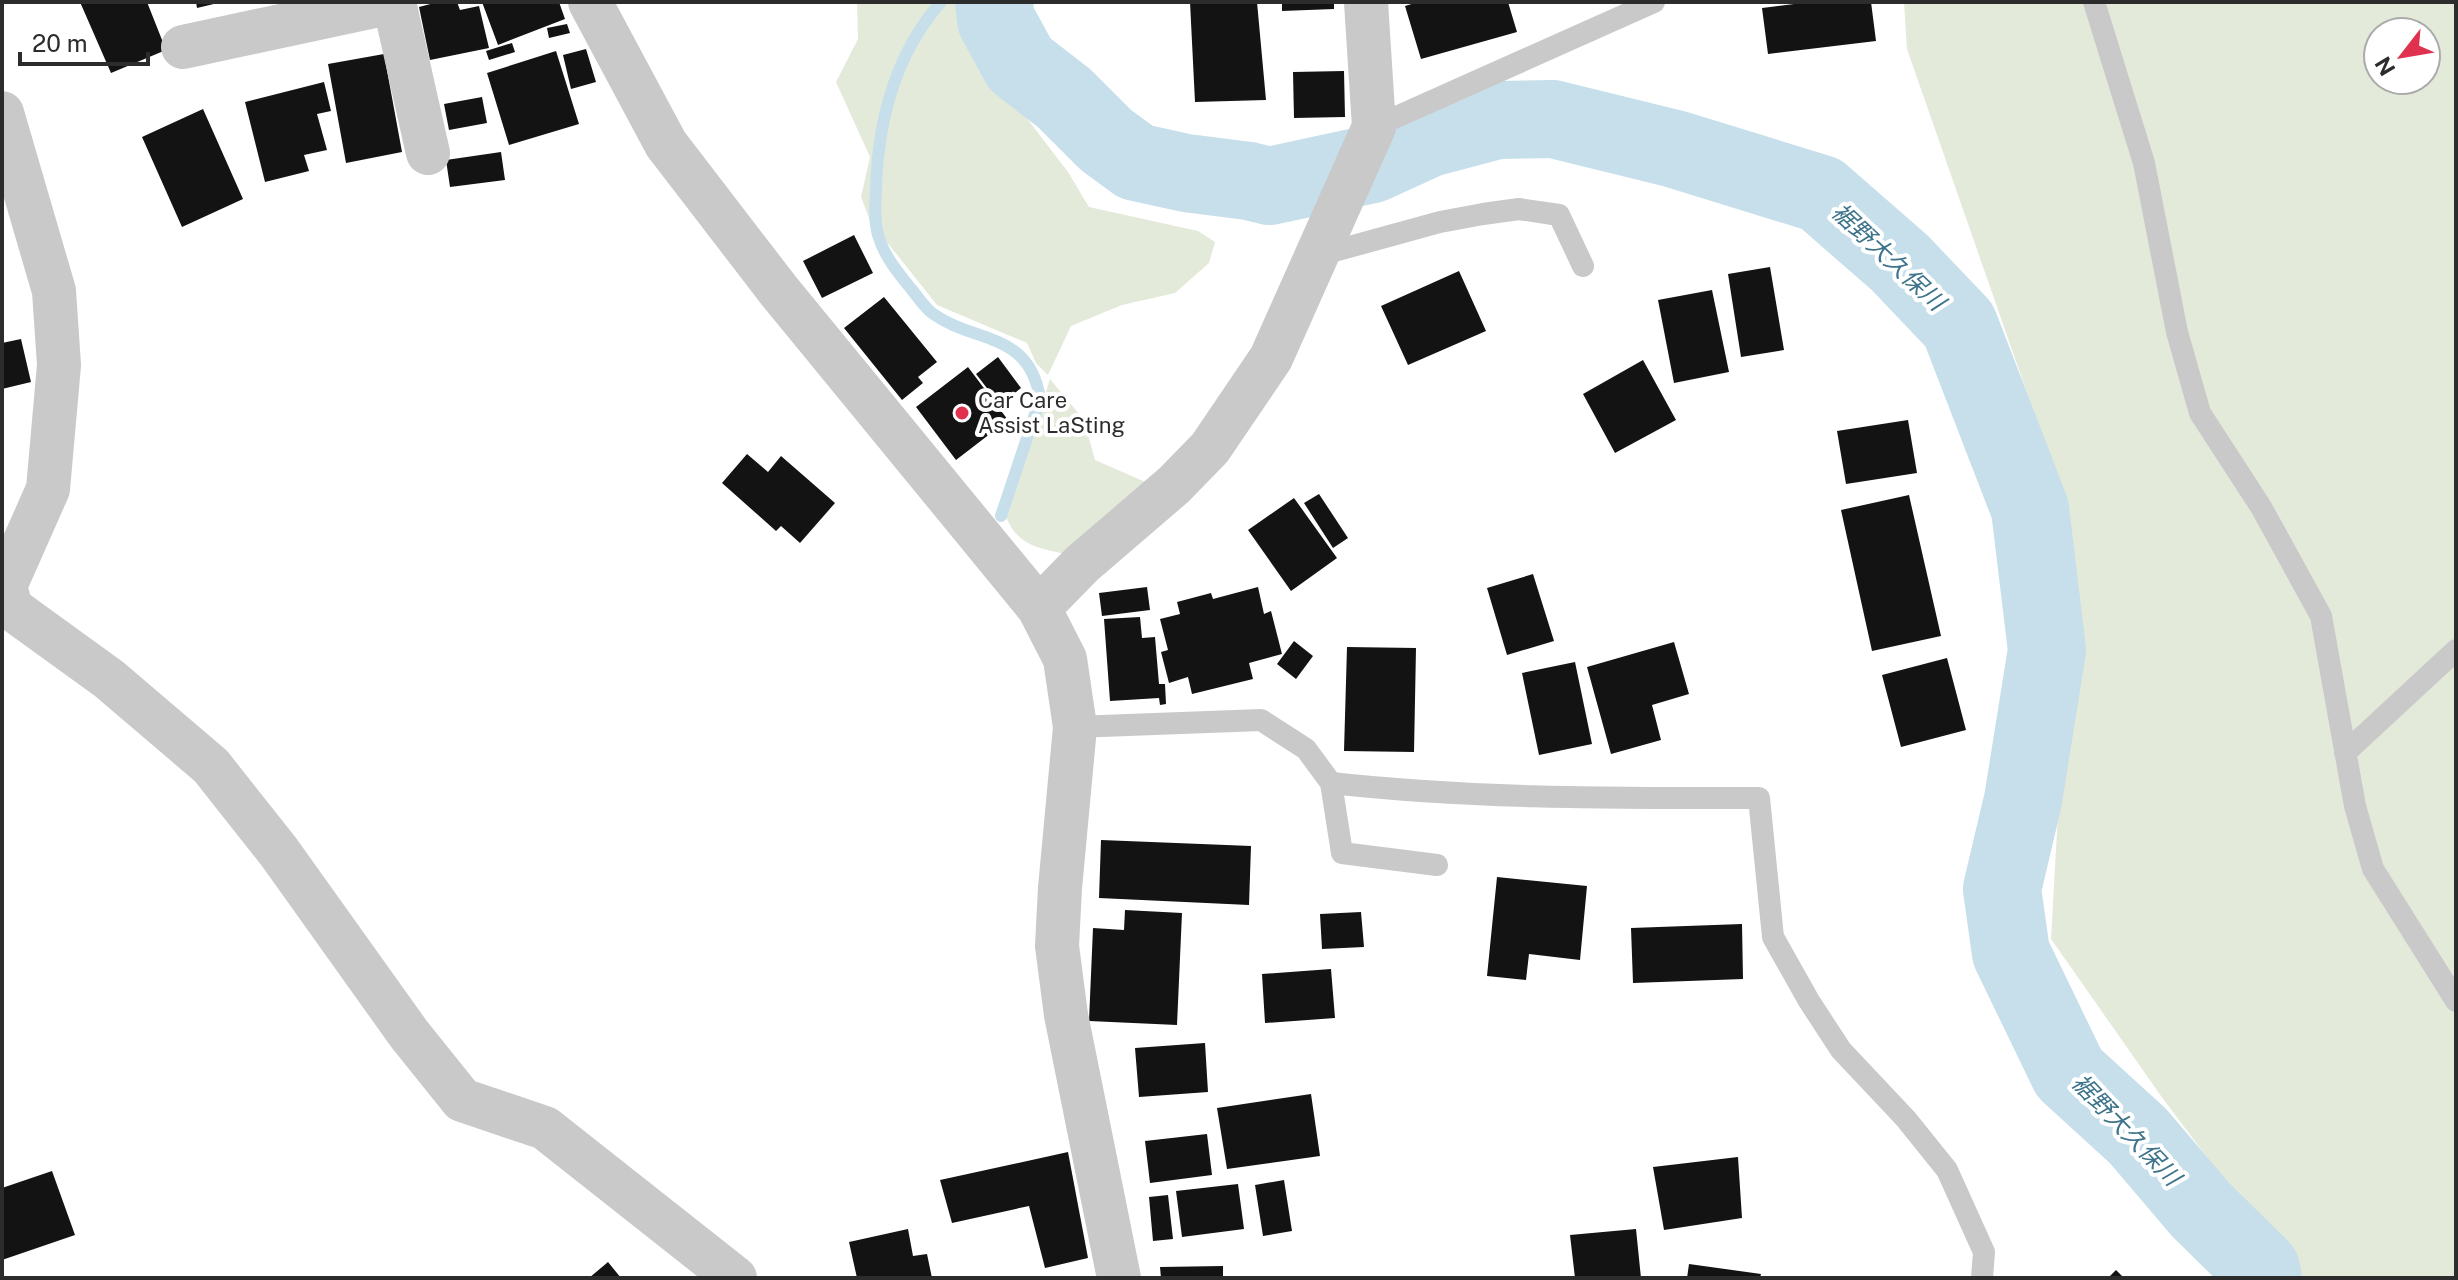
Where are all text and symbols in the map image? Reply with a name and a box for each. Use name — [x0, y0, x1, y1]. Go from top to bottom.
scale bar — [20, 16, 148, 66]
north arrow — [2362, 16, 2442, 96]
text: 20 m — [32, 29, 88, 57]
text: N — [2369, 52, 2400, 80]
water label: 裾野大久保川 — [1826, 197, 1953, 318]
place label: Car Care Assist LaSting — [978, 387, 1125, 438]
marker: Car Care Assist LaSting — [953, 404, 971, 422]
water label: 裾野大久保川 — [2067, 1068, 2189, 1193]

